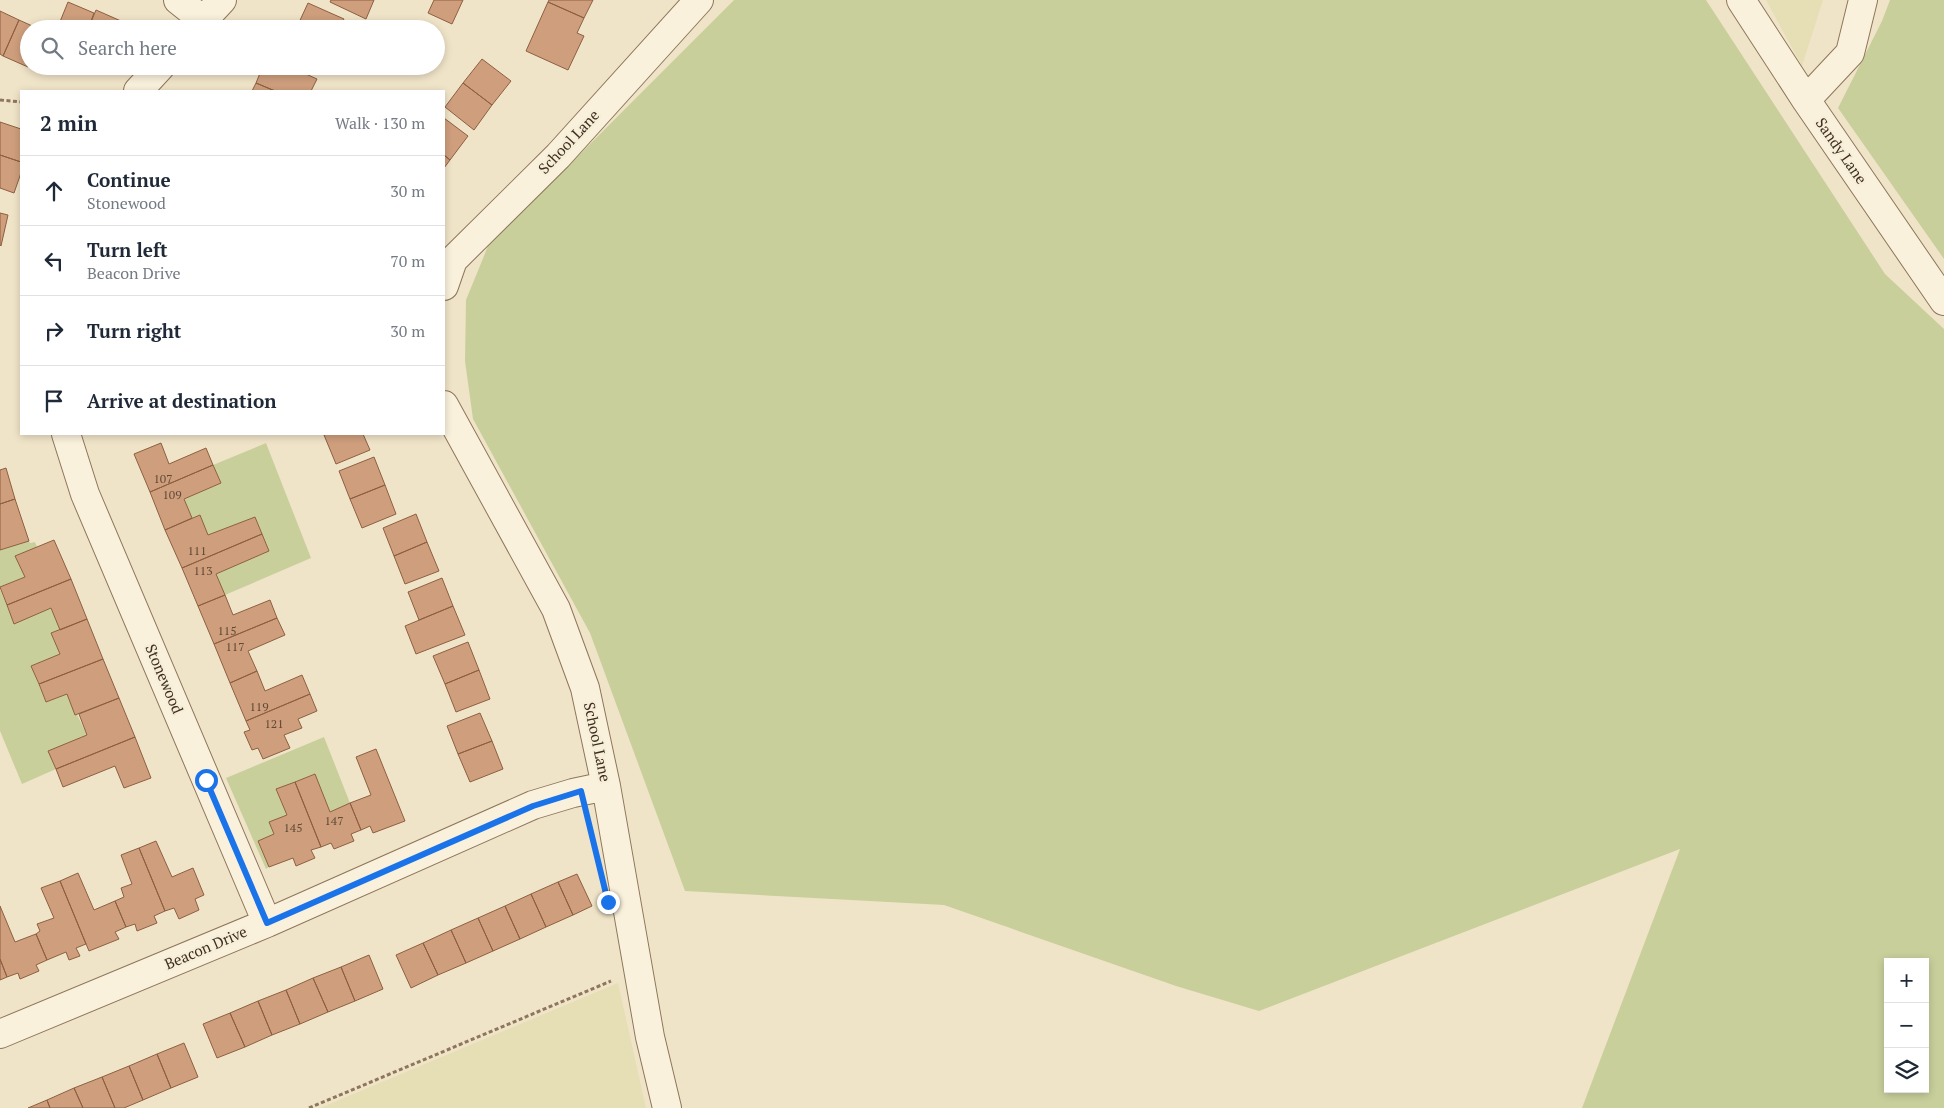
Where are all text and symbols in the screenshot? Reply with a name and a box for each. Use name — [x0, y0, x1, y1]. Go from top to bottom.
search box — [20, 20, 445, 75]
icon: search — [38, 34, 66, 62]
text: Search here — [78, 35, 177, 60]
street label: School Lane — [533, 105, 603, 178]
text: 2 min — [40, 109, 97, 137]
text: Walk · 130 m — [335, 112, 425, 134]
street label: Sandy Lane — [1812, 113, 1872, 187]
text: Continue — [87, 167, 171, 192]
icon: ahead — [40, 177, 68, 205]
text: 30 m — [390, 180, 425, 202]
text: Stonewood — [87, 192, 166, 214]
text: Turn left — [87, 237, 168, 262]
icon: left — [40, 247, 68, 275]
text: 70 m — [390, 250, 425, 272]
text: Beacon Drive — [87, 262, 181, 284]
icon: right — [40, 317, 68, 345]
text: Turn right — [87, 318, 181, 343]
text: 30 m — [390, 320, 425, 342]
icon: arrive — [40, 387, 68, 415]
text: Arrive at destination — [87, 388, 276, 413]
house number: 107 — [153, 471, 173, 486]
house number: 109 — [162, 487, 182, 502]
house number: 111 — [187, 543, 207, 558]
house number: 113 — [193, 563, 213, 578]
house number: 115 — [217, 623, 237, 638]
house number: 117 — [225, 639, 245, 654]
street label: Stonewood — [141, 641, 189, 717]
house number: 119 — [249, 699, 269, 714]
street label: School Lane — [580, 700, 616, 783]
house number: 121 — [264, 716, 284, 731]
route start — [195, 769, 218, 792]
house number: 147 — [324, 813, 344, 828]
house number: 145 — [283, 820, 303, 835]
route end — [597, 891, 620, 914]
street label: Beacon Drive — [161, 921, 250, 973]
map controls — [1884, 958, 1929, 1093]
button: + — [1884, 958, 1929, 1003]
button: − — [1884, 1003, 1929, 1048]
button: layers — [1884, 1048, 1929, 1093]

